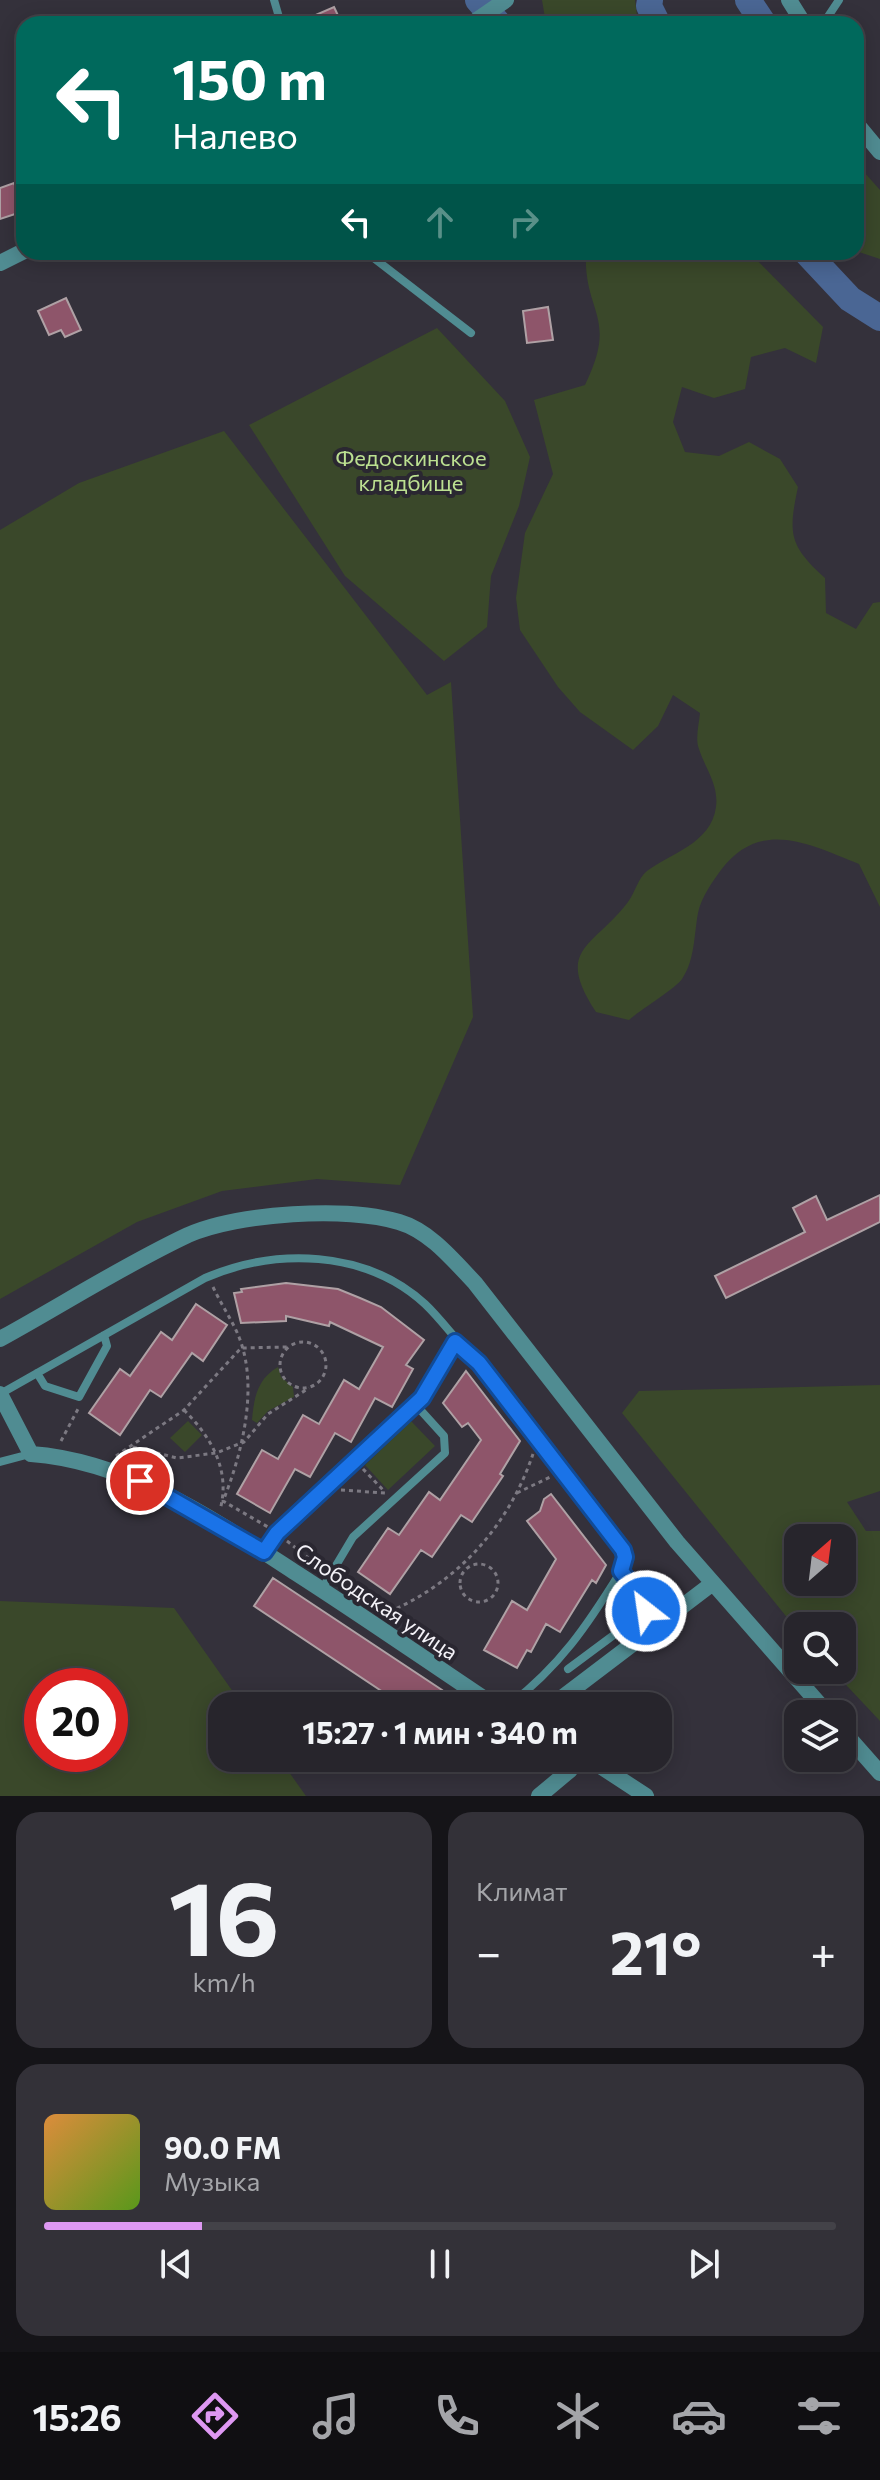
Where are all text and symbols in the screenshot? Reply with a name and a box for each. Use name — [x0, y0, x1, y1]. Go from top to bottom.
text: 150 m — [172, 43, 327, 112]
icon: left — [40, 48, 144, 152]
text: Налево — [172, 112, 298, 156]
icon: left — [334, 200, 378, 244]
icon: ahead — [418, 200, 462, 244]
icon: right — [502, 200, 546, 244]
park label: Федоскинское кладбище — [335, 444, 487, 496]
pin — [106, 1447, 174, 1515]
icon: arrive — [118, 1459, 162, 1503]
north arrow — [784, 1524, 856, 1596]
map controls — [784, 1524, 856, 1772]
street label: Слободская улица — [291, 1537, 463, 1665]
position arrow — [604, 1569, 688, 1653]
button: search — [784, 1612, 856, 1684]
speed limit sign: 20 — [24, 1668, 128, 1772]
button: layers — [784, 1700, 856, 1772]
text: 15:27 · 1 мин · 340 m — [302, 1713, 578, 1750]
text: 16 — [168, 1850, 280, 1977]
text: Климат — [476, 1875, 568, 1906]
text: 21° — [610, 1914, 702, 1987]
text: − — [476, 1924, 501, 1978]
text: + — [810, 1924, 836, 1978]
text: km/h — [192, 1966, 256, 1997]
text: 90.0 FM — [164, 2128, 281, 2165]
text: Музыка — [164, 2165, 260, 2196]
icon: previous — [154, 2242, 198, 2286]
icon: pause — [418, 2242, 462, 2286]
icon: next — [682, 2242, 726, 2286]
icon: directions — [187, 2388, 243, 2444]
icon: music — [308, 2388, 364, 2444]
icon: phone — [429, 2388, 485, 2444]
icon: climate — [550, 2388, 606, 2444]
icon: car — [671, 2388, 727, 2444]
icon: filters — [791, 2388, 847, 2444]
text: 15:26 — [32, 2394, 122, 2438]

